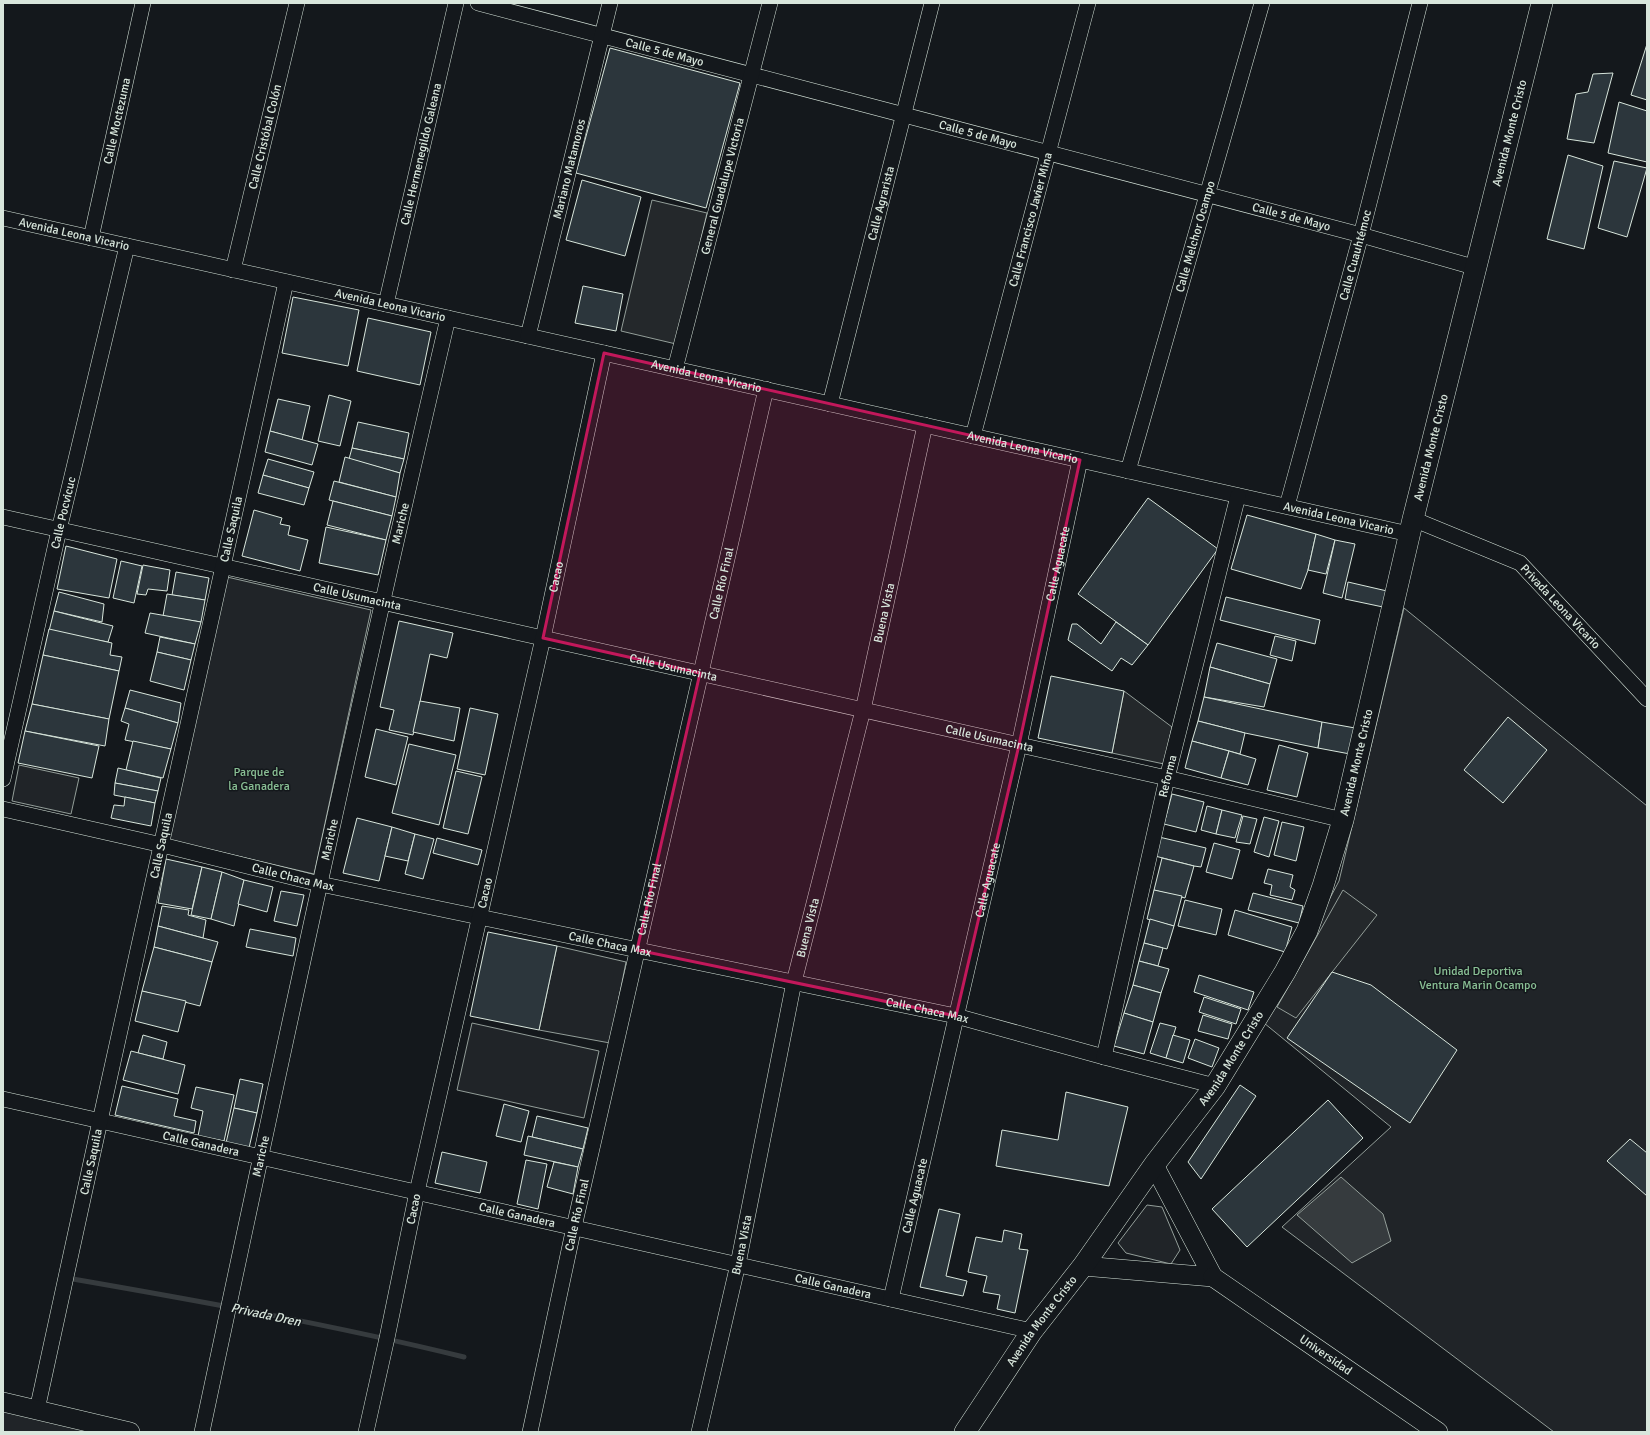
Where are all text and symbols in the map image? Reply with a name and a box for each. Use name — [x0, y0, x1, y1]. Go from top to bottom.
street label: Calle 5 de Mayo — [624, 35, 705, 70]
street label: Calle Moctezuma — [101, 76, 134, 166]
street label: Avenida Monte Cristo — [1489, 78, 1531, 188]
street label: Calle Hermenegildo Galeana — [398, 81, 445, 227]
street label: Calle Cristóbal Colón — [246, 83, 285, 191]
street label: General Guadalupe Victoria — [698, 116, 748, 256]
street label: Mariano Matamoros — [550, 117, 589, 221]
street label: Calle 5 de Mayo — [937, 117, 1019, 152]
street label: Calle Francisco Javier Mina — [1006, 151, 1056, 289]
street label: Calle Agrarista — [865, 165, 898, 242]
street label: Calle Melchor Ocampo — [1173, 179, 1219, 294]
street label: Calle 5 de Mayo — [1251, 200, 1332, 235]
street label: Calle Cuauhtémoc — [1336, 208, 1375, 302]
street label: Avenida Leona Vicario — [17, 215, 131, 254]
street label: Avenida Leona Vicario — [333, 286, 447, 325]
street label: Avenida Leona Vicario — [650, 357, 763, 396]
street label: Avenida Monte Cristo — [1411, 393, 1452, 502]
street label: Avenida Leona Vicario — [966, 428, 1079, 467]
street label: Calle Pocvicuc — [48, 475, 80, 550]
street label: Calle Saquila — [217, 495, 246, 564]
street label: Avenida Leona Vicario — [1282, 499, 1395, 538]
street label: Mariche — [389, 501, 413, 546]
street label: Calle Aguacate — [1043, 525, 1074, 603]
street label: Calle Río Final — [706, 545, 738, 621]
street label: Cacao — [546, 560, 567, 594]
street label: Privada Leona Vicario — [1517, 561, 1603, 652]
street label: Calle Usumacinta — [312, 580, 403, 614]
street label: Buena Vista — [871, 582, 898, 644]
street label: Calle Usumacinta — [628, 651, 719, 685]
street label: Avenida Monte Cristo — [1337, 708, 1377, 818]
street label: Calle Usumacinta — [944, 722, 1035, 756]
street label: Reforma — [1156, 753, 1181, 799]
park label: Parque de la Ganadera — [228, 765, 290, 794]
street label: Calle Saquila — [147, 811, 176, 880]
street label: Mariche — [318, 818, 342, 862]
street label: Calle Aguacate — [972, 841, 1004, 919]
street label: Calle Chaca Max — [250, 860, 336, 895]
street label: Calle Río Final — [634, 861, 665, 937]
street label: Cacao — [475, 876, 496, 910]
street label: Buena Vista — [794, 896, 823, 959]
street label: Calle Chaca Max — [567, 929, 653, 961]
park label: Unidad Deportiva Ventura Marin Ocampo — [1419, 964, 1537, 993]
street label: Calle Chaca Max — [884, 995, 971, 1027]
street label: Avenida Monte Cristo — [1196, 1009, 1267, 1109]
street label: Calle Saquila — [77, 1127, 106, 1196]
street label: Calle Ganadera — [161, 1128, 241, 1160]
street label: Mariche — [250, 1134, 273, 1178]
street label: Calle Aguacate — [899, 1157, 931, 1235]
street label: Calle Río Final — [562, 1177, 593, 1253]
street label: Cacao — [404, 1192, 424, 1226]
street label: Calle Ganadera — [477, 1200, 557, 1231]
street label: Buena Vista — [729, 1214, 756, 1276]
street label: Calle Ganadera — [793, 1271, 873, 1303]
street label: Avenida Monte Cristo — [1004, 1273, 1081, 1370]
water label: Privada Dren — [229, 1300, 303, 1330]
street label: Universidad — [1296, 1332, 1355, 1379]

